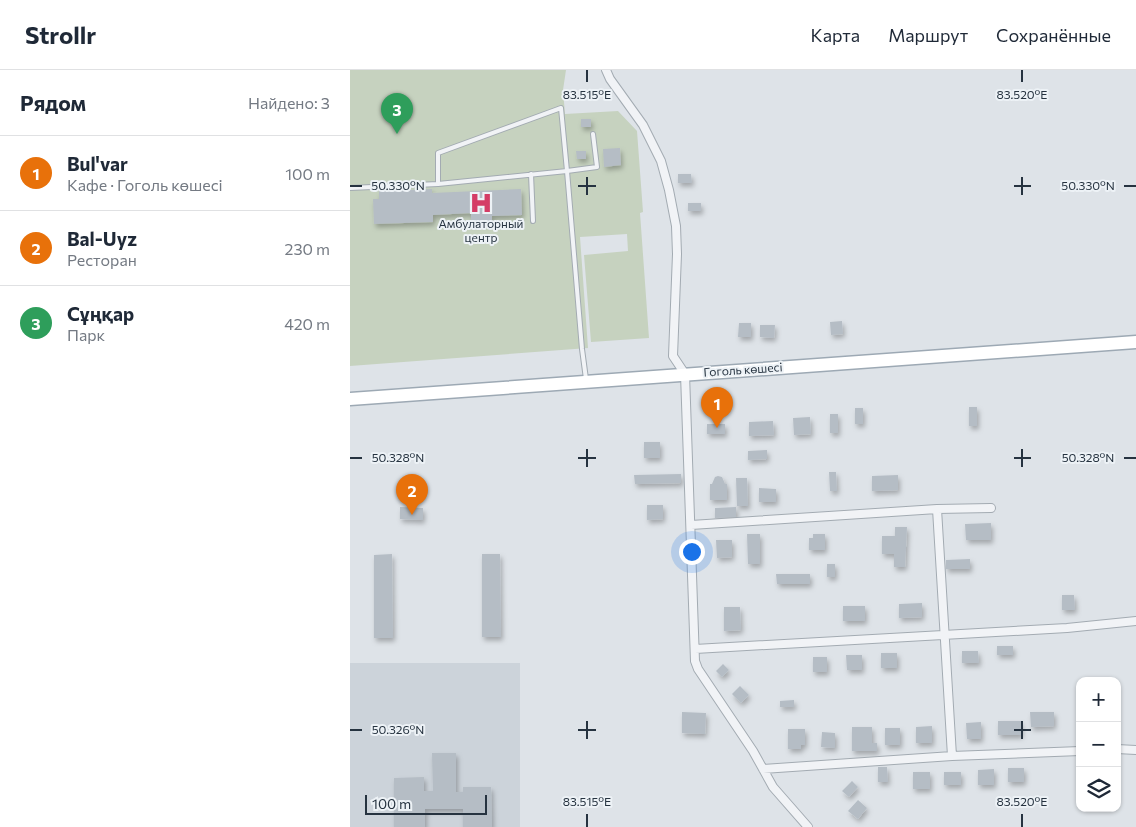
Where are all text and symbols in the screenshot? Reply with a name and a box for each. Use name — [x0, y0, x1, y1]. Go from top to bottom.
text: Strollr — [25, 20, 96, 49]
text: Карта — [811, 24, 860, 46]
text: Маршрут — [888, 24, 968, 46]
text: Сохранённые — [996, 24, 1111, 46]
text: 83.515°E — [563, 87, 611, 101]
text: 83.520°E — [997, 87, 1047, 101]
text: Рядом — [20, 90, 86, 115]
text: Найдено: 3 — [248, 93, 330, 112]
pin: 3 — [381, 93, 413, 134]
text: Bul'var — [67, 152, 128, 175]
text: 1 — [32, 164, 40, 183]
text: 100 m — [285, 164, 330, 183]
text: Кафе · Гоголь көшесі — [67, 175, 223, 194]
text: 50.330°N — [371, 178, 425, 192]
text: 50.330°N — [1061, 178, 1115, 192]
hospital icon: Амбулаторный центр — [468, 190, 494, 216]
place label: Амбулаторный центр — [438, 216, 524, 244]
text: Bal-Uyz — [67, 227, 137, 250]
text: 2 — [31, 239, 41, 258]
text: 230 m — [285, 239, 330, 258]
text: Ресторан — [67, 250, 137, 269]
text: Сұңқар — [67, 302, 134, 325]
text: 3 — [31, 314, 41, 333]
text: 420 m — [284, 314, 330, 333]
text: Парк — [67, 325, 105, 344]
street label: Гоголь көшесі — [703, 359, 783, 379]
pin: 1 — [701, 387, 733, 428]
text: 50.328°N — [372, 450, 424, 464]
text: 50.328°N — [1062, 450, 1114, 464]
pin: 2 — [396, 474, 428, 515]
your location — [679, 539, 705, 565]
map controls — [1076, 677, 1121, 812]
button: + — [1076, 677, 1121, 722]
text: 50.326°N — [372, 722, 424, 736]
button: − — [1076, 722, 1121, 767]
button: layers — [1076, 767, 1121, 812]
scale bar — [365, 792, 488, 815]
text: 83.515°E — [563, 794, 611, 808]
text: 83.520°E — [997, 794, 1047, 808]
text: 100 m — [372, 795, 411, 812]

